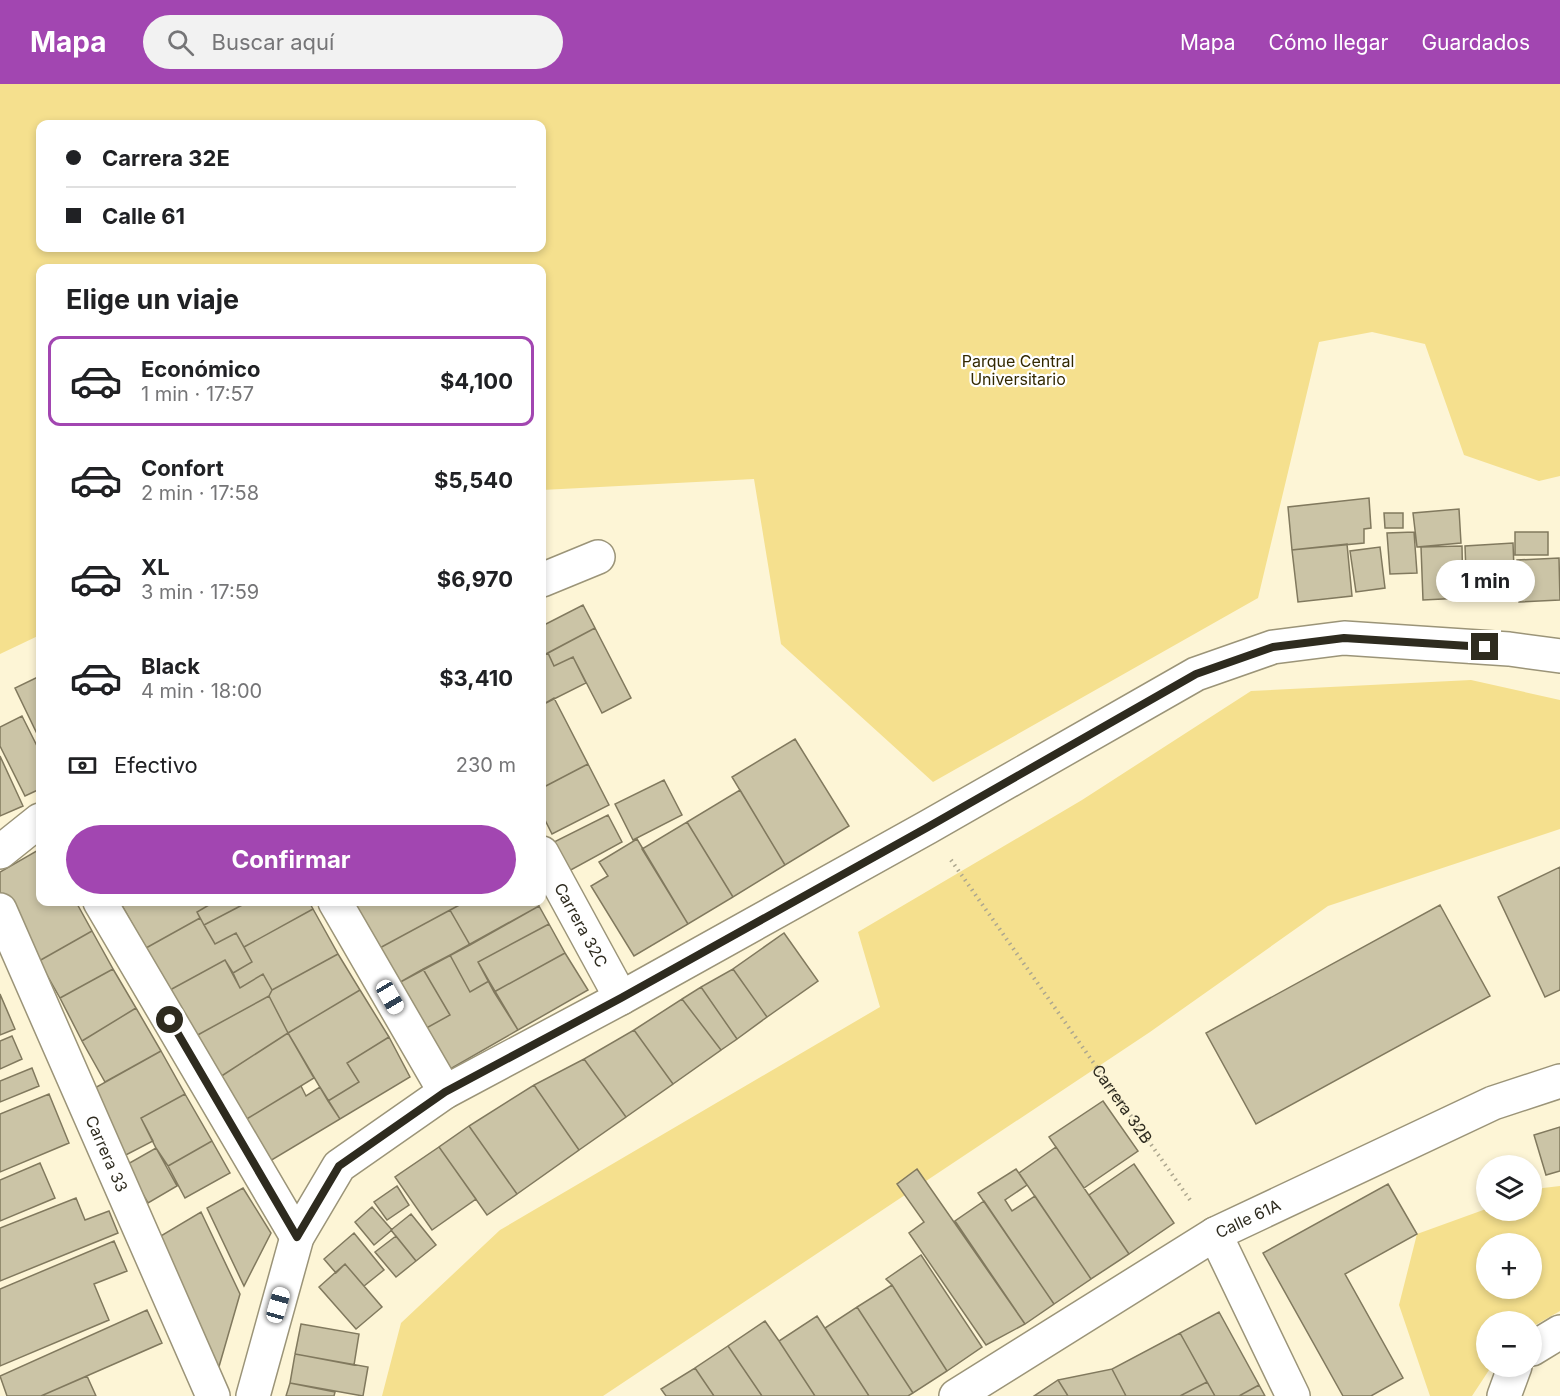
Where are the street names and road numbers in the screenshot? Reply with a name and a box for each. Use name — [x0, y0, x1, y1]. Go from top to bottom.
street label: Carrera 32C — [550, 879, 612, 971]
street label: Carrera 32B — [1088, 1061, 1157, 1147]
street label: Carrera 33 — [81, 1112, 132, 1195]
street label: Calle 61A — [1212, 1195, 1284, 1242]

